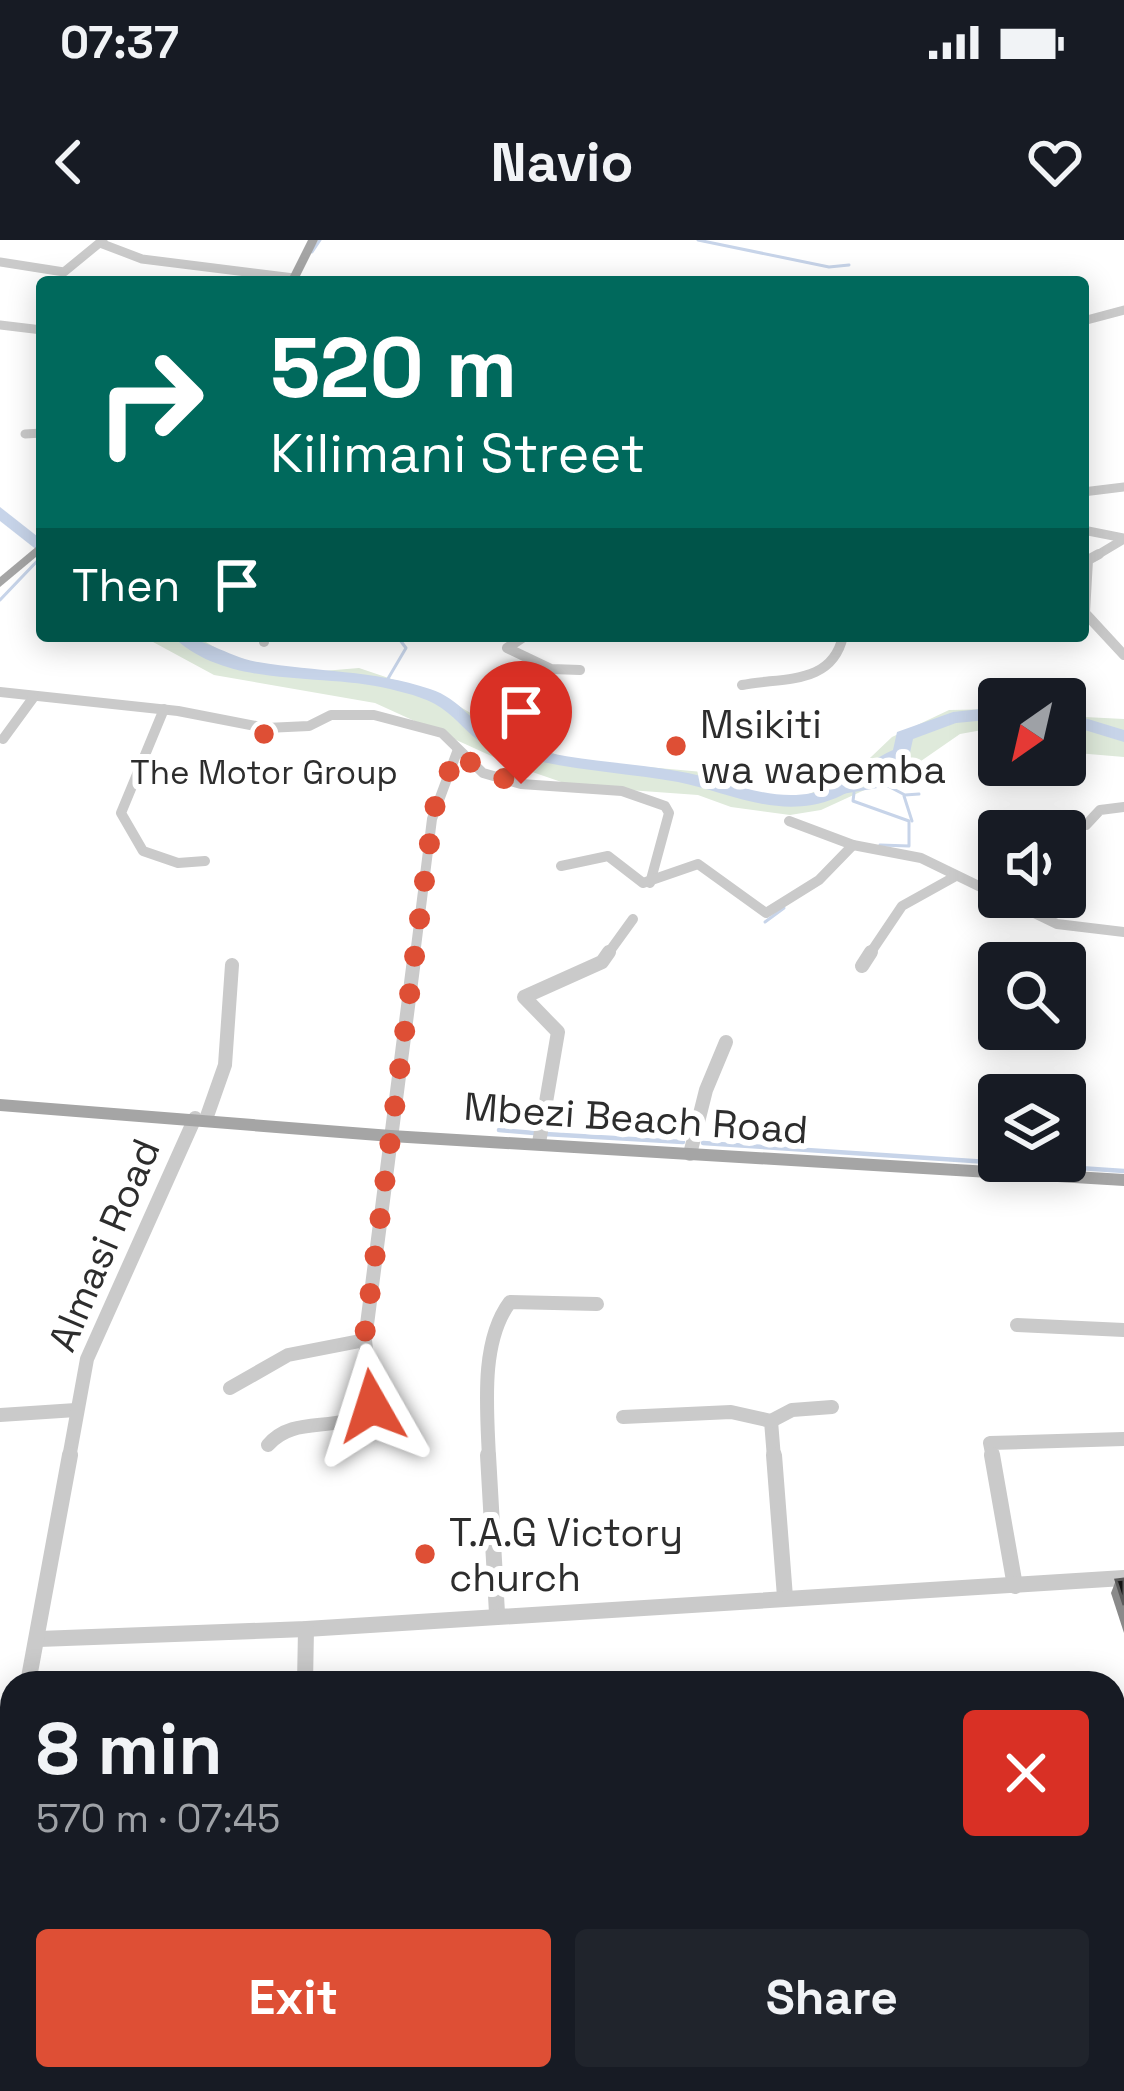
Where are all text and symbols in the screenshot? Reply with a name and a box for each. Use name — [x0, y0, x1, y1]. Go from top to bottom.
text: 07:37 — [60, 14, 179, 71]
text: Navio — [491, 128, 633, 197]
icon: back — [36, 129, 102, 195]
icon: heart — [1022, 129, 1088, 195]
text: 520 m — [270, 314, 517, 422]
icon: right — [72, 324, 228, 480]
text: Kilimani Street — [270, 419, 645, 488]
icon: arrive — [204, 552, 270, 618]
text: Then — [72, 557, 180, 614]
pin — [470, 661, 572, 784]
north arrow — [978, 678, 1086, 786]
map controls — [978, 678, 1086, 1182]
icon: arrive — [488, 679, 554, 745]
place label: Msikiti wa wapemba — [700, 700, 946, 794]
marker: The Motor Group — [251, 721, 277, 747]
marker: Msikiti wa wapemba — [663, 733, 689, 759]
place label: The Motor Group — [130, 752, 398, 794]
button: sound — [978, 810, 1086, 918]
button: search — [978, 942, 1086, 1050]
button: layers — [978, 1074, 1086, 1182]
street label: Mbezi Beach Road — [462, 1082, 810, 1154]
street label: Almasi Road — [37, 1132, 171, 1358]
position arrow — [309, 1343, 435, 1469]
place label: T.A.G Victory church — [449, 1508, 683, 1602]
marker: T.A.G Victory church — [412, 1541, 438, 1567]
text: 8 min — [36, 1703, 222, 1795]
button: close — [963, 1710, 1089, 1836]
text: 570 m · 07:45 — [36, 1794, 280, 1843]
button: Exit — [36, 1929, 551, 2067]
button: Share — [575, 1929, 1089, 2067]

